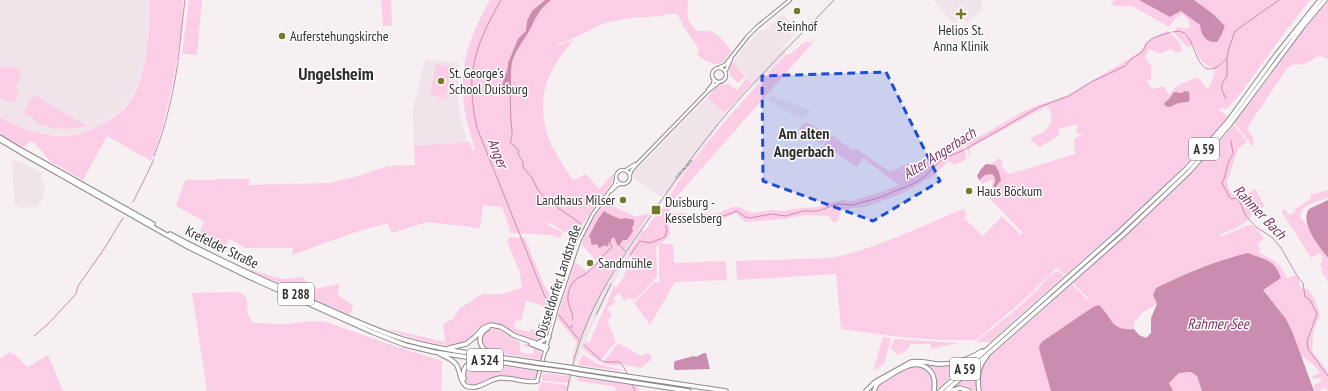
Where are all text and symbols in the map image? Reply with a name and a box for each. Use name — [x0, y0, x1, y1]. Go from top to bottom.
marker: Steinhof — [792, 6, 802, 16]
marker: Helios St. Anna Klinik — [955, 8, 967, 20]
place label: Steinhof — [777, 17, 818, 35]
place label: Helios St. Anna Klinik — [933, 21, 989, 55]
place label: Auferstehungskirche — [290, 27, 389, 45]
marker: Auferstehungskirche — [277, 31, 287, 41]
district label: Ungelsheim — [298, 62, 374, 85]
place label: St. George’s School Duisburg — [449, 64, 528, 98]
marker: St. George’s School Duisburg — [436, 76, 446, 86]
water label: Alter Angerbach — [899, 122, 980, 183]
district label: Am alten Angerbach — [773, 123, 834, 161]
water label: Anger — [483, 135, 513, 172]
road number: A 59 — [1189, 138, 1219, 160]
water label: Rahmer Bach — [1230, 181, 1291, 244]
place label: Haus Böckum — [977, 182, 1042, 200]
marker: Haus Böckum — [964, 186, 974, 196]
place label: Landhaus Milser — [536, 191, 615, 209]
place label: Duisburg - Kesselsberg — [665, 193, 722, 227]
marker: Landhaus Milser — [618, 195, 628, 205]
marker: Duisburg - Kesselsberg — [650, 204, 662, 216]
street label: Krefelder Straße — [182, 222, 262, 273]
street label: Düsseldorfer Landstraße — [531, 222, 585, 340]
place label: Sandmühle — [598, 254, 652, 272]
marker: Sandmühle — [585, 258, 595, 268]
road number: B 288 — [278, 283, 314, 305]
water label: Rahmer See — [1187, 314, 1250, 333]
road number: A 524 — [467, 349, 503, 371]
road number: A 59 — [950, 358, 980, 380]

